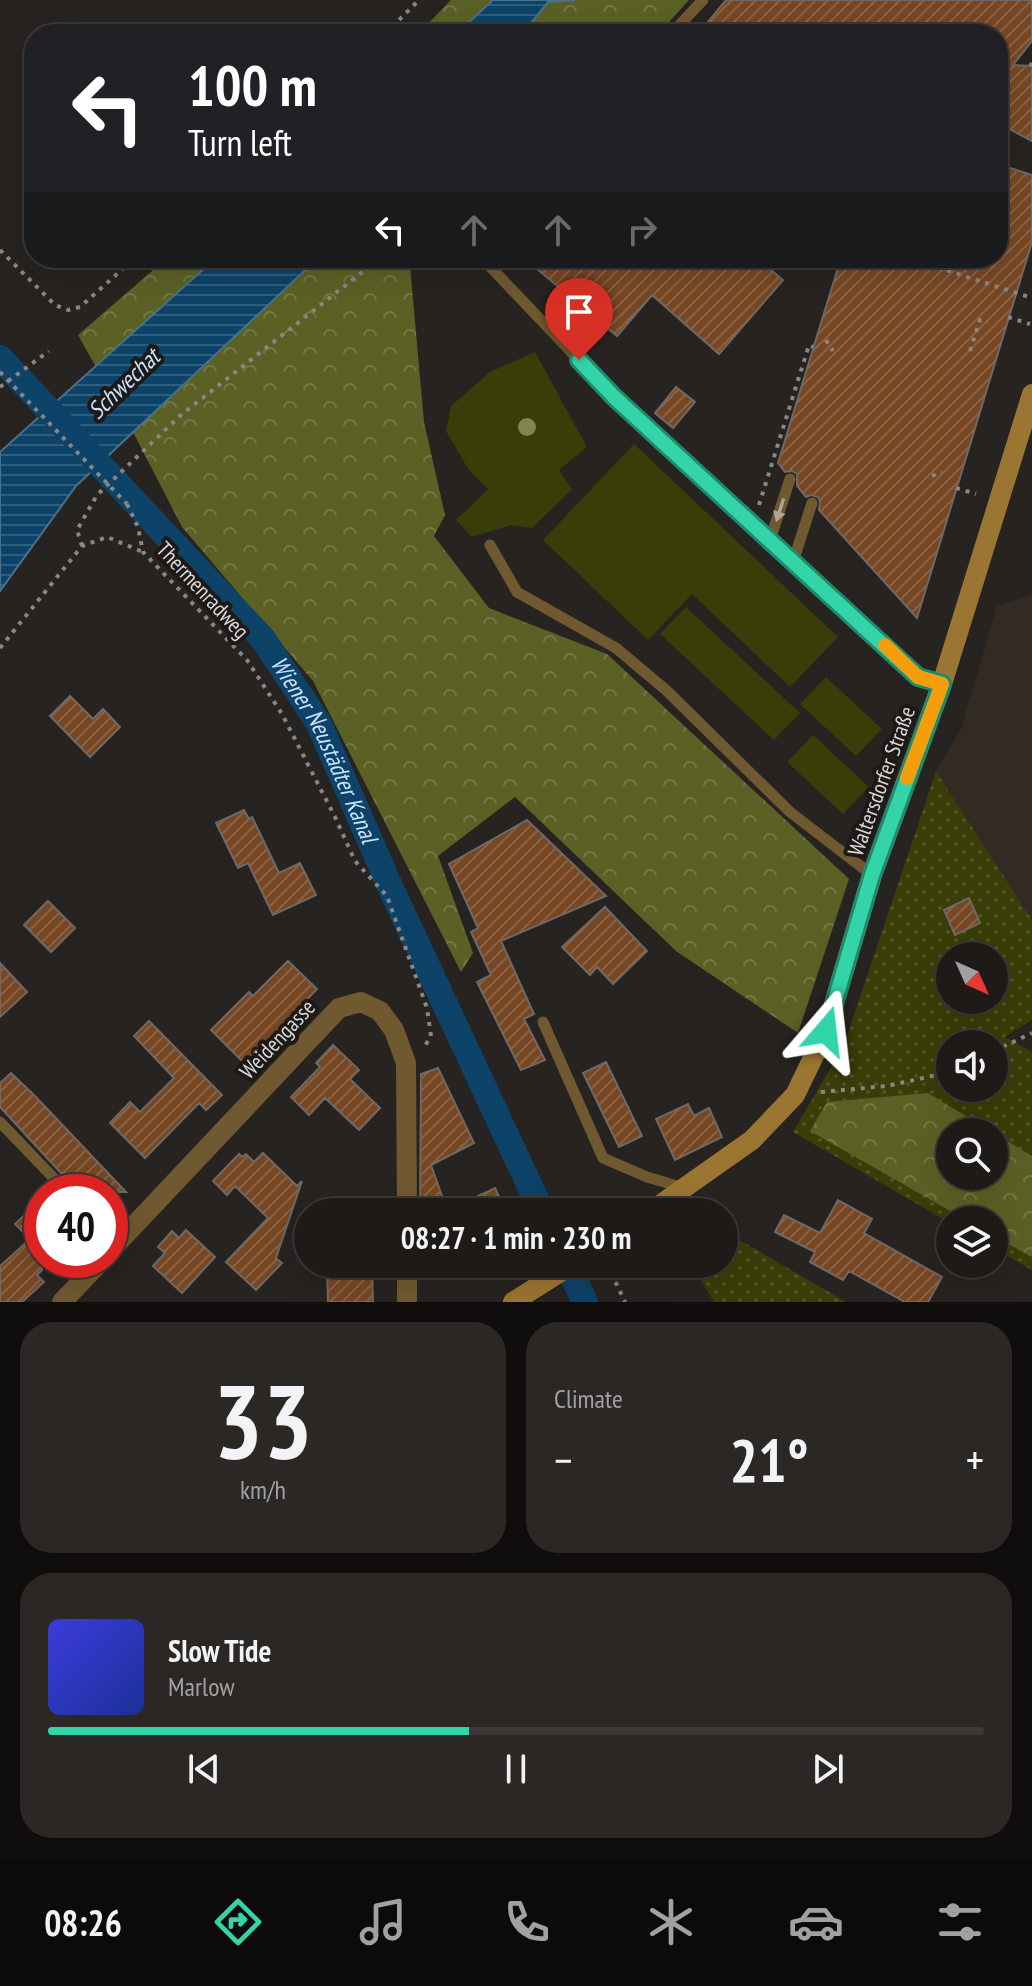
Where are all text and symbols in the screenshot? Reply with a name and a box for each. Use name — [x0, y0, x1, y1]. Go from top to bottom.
text: 100 m — [188, 49, 317, 121]
icon: left — [56, 56, 160, 160]
text: Turn left — [188, 119, 292, 166]
icon: left — [368, 208, 412, 252]
icon: ahead — [452, 208, 496, 252]
icon: ahead — [536, 208, 580, 252]
icon: right — [620, 208, 664, 252]
pin — [545, 278, 613, 360]
icon: arrive — [557, 290, 601, 334]
water label: Schwechat — [81, 340, 168, 425]
one-way arrow — [773, 498, 786, 522]
street label: Thermenradweg — [151, 535, 255, 645]
water label: Wiener Neustädter Kanal — [264, 650, 386, 850]
street label: Waltersdorfer Straße — [841, 703, 921, 859]
north arrow — [936, 942, 1008, 1014]
map controls — [936, 942, 1008, 1278]
position arrow — [784, 989, 868, 1073]
street label: Weidengasse — [233, 993, 321, 1085]
button: sound — [936, 1030, 1008, 1102]
button: search — [936, 1118, 1008, 1190]
speed limit sign: 40 — [24, 1174, 128, 1278]
button: layers — [936, 1206, 1008, 1278]
text: 08:27 · 1 min · 230 m — [401, 1218, 631, 1257]
text: 33 — [213, 1353, 313, 1488]
text: Climate — [554, 1382, 623, 1415]
text: 21° — [729, 1421, 809, 1499]
text: − — [554, 1431, 572, 1488]
text: + — [966, 1431, 984, 1488]
text: km/h — [240, 1473, 286, 1506]
text: Slow Tide — [168, 1631, 271, 1670]
text: Marlow — [168, 1670, 234, 1703]
icon: previous — [182, 1747, 226, 1791]
icon: pause — [494, 1747, 538, 1791]
icon: next — [806, 1747, 850, 1791]
icon: directions — [210, 1894, 266, 1950]
icon: music — [355, 1894, 411, 1950]
icon: phone — [499, 1894, 555, 1950]
icon: climate — [643, 1894, 699, 1950]
icon: car — [788, 1894, 844, 1950]
icon: filters — [932, 1894, 988, 1950]
text: 08:26 — [44, 1899, 122, 1946]

